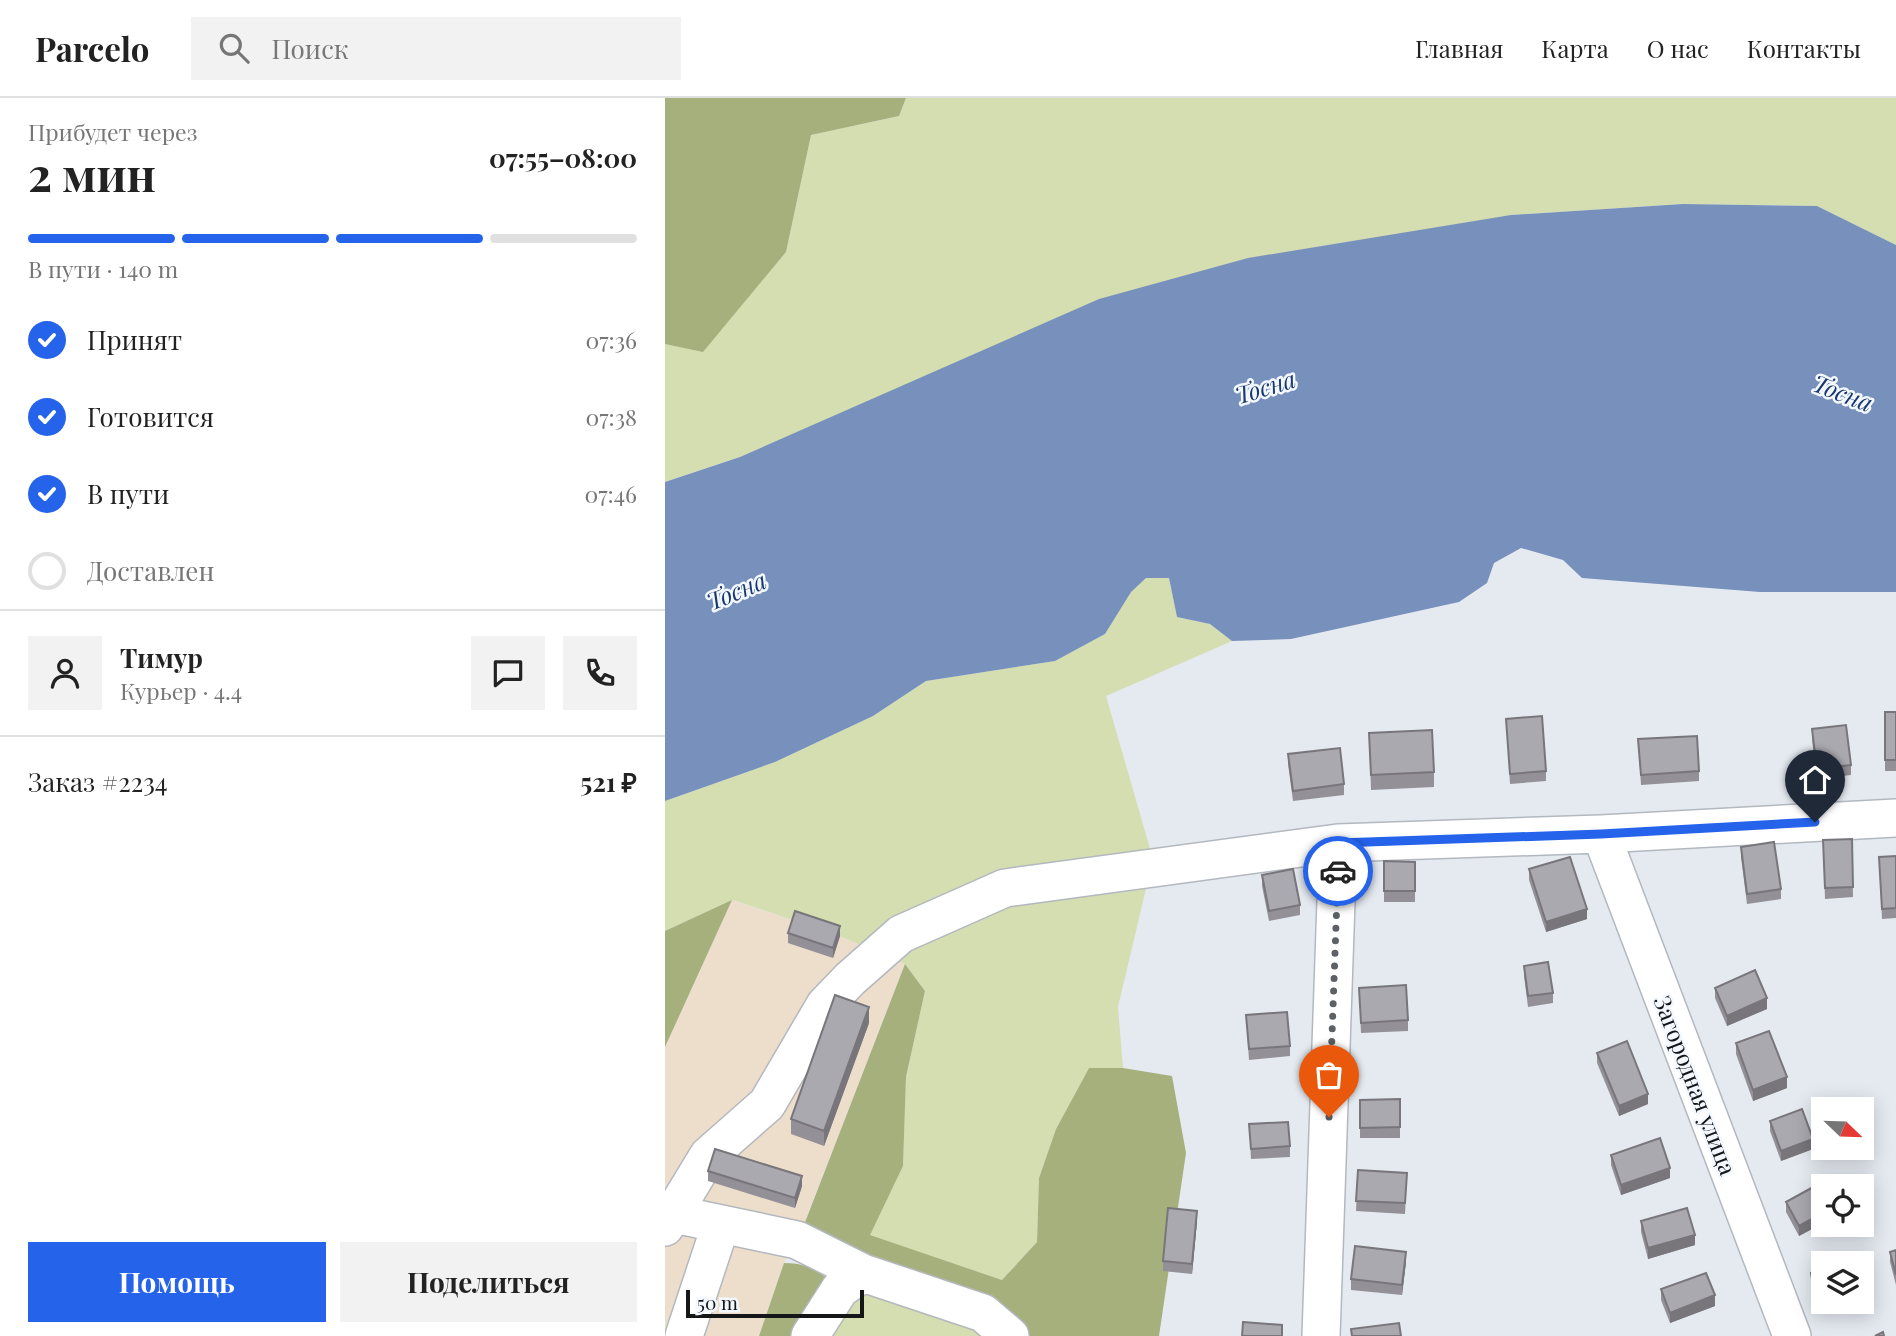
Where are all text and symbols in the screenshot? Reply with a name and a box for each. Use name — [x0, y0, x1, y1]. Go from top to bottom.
search box — [191, 17, 681, 80]
text: Parcelo — [35, 26, 149, 70]
icon: search — [215, 29, 253, 67]
text: Поиск — [271, 31, 349, 66]
text: Главная — [1415, 32, 1503, 64]
text: Карта — [1541, 32, 1609, 64]
text: О нас — [1647, 32, 1709, 64]
text: Контакты — [1747, 32, 1861, 64]
text: Прибудет через — [28, 116, 197, 147]
text: 07:55–08:00 — [489, 140, 637, 175]
text: 2 мин — [28, 142, 156, 204]
text: В пути · 140 m — [28, 253, 178, 284]
icon: check — [28, 321, 66, 359]
text: Принят — [87, 322, 182, 357]
text: 07:36 — [585, 324, 637, 355]
water label: Тосна — [1231, 362, 1299, 410]
water label: Тосна — [1808, 366, 1878, 418]
icon: check — [28, 398, 66, 436]
text: Готовится — [87, 399, 214, 434]
text: 07:38 — [585, 401, 637, 432]
icon: check — [28, 475, 66, 513]
text: В пути — [87, 476, 169, 511]
text: 07:46 — [584, 478, 637, 509]
text: Доставлен — [87, 553, 214, 588]
water label: Тосна — [701, 563, 771, 617]
button: person — [28, 636, 102, 710]
button: chat — [471, 636, 545, 710]
button: phone — [563, 636, 637, 710]
text: Тимур — [120, 640, 203, 675]
text: Курьер · 4.4 — [120, 675, 242, 706]
pin — [1785, 750, 1845, 822]
icon: home — [1796, 761, 1834, 799]
text: Заказ #2234 — [28, 764, 168, 799]
text: 521 ₽ — [580, 764, 637, 799]
courier — [1303, 836, 1373, 906]
icon: car — [1319, 852, 1357, 890]
street label: Загородная улица — [1648, 991, 1745, 1180]
pin — [1299, 1045, 1359, 1117]
icon: bag — [1310, 1056, 1348, 1094]
north arrow — [1811, 1097, 1874, 1160]
map controls — [1811, 1097, 1874, 1314]
button: locate — [1811, 1174, 1874, 1237]
button: Помощь — [28, 1242, 326, 1322]
button: Поделиться — [340, 1242, 637, 1322]
button: layers — [1811, 1251, 1874, 1314]
scale bar — [686, 1287, 865, 1319]
text: 50 m — [697, 1289, 738, 1315]

